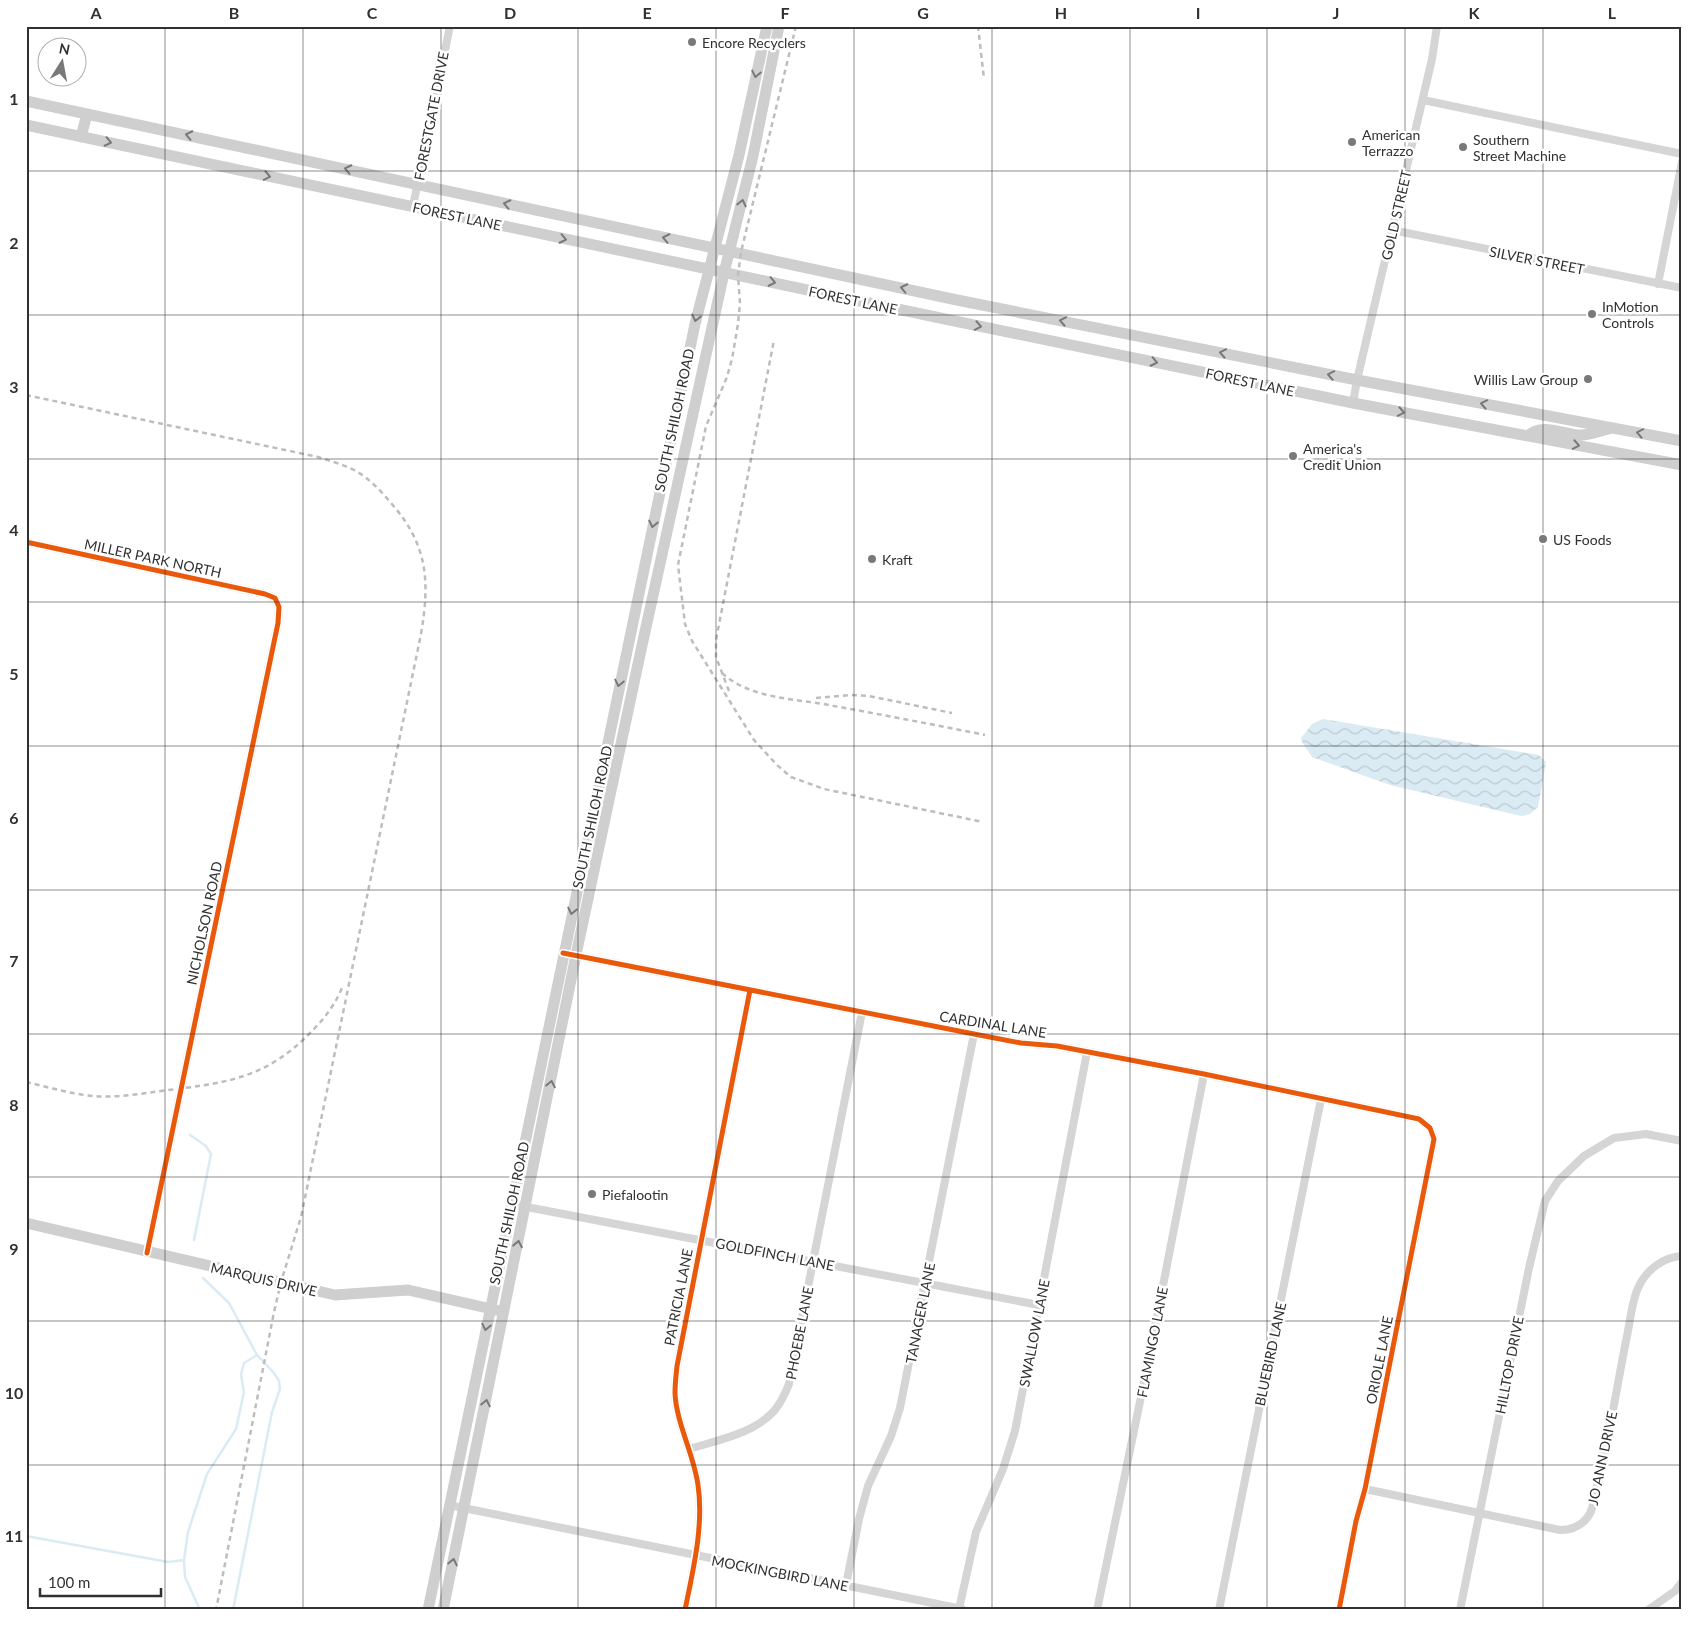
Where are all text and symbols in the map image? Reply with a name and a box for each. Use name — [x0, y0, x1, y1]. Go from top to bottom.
text: A — [89, 3, 102, 22]
text: B — [229, 3, 239, 22]
text: C — [367, 3, 378, 22]
text: D — [504, 3, 516, 22]
text: E — [642, 3, 652, 22]
text: F — [780, 3, 790, 22]
text: G — [917, 3, 929, 22]
text: H — [1055, 3, 1067, 22]
text: I — [1196, 3, 1200, 22]
text: J — [1333, 3, 1339, 22]
text: K — [1469, 3, 1481, 22]
text: L — [1608, 3, 1617, 22]
place label: Encore Recyclers — [702, 34, 806, 51]
marker: Encore Recyclers — [686, 36, 698, 48]
north arrow — [38, 38, 88, 88]
text: N — [58, 39, 71, 58]
street label: FORESTGATE DRIVE — [410, 50, 452, 182]
one-way arrow — [751, 69, 762, 78]
text: 1 — [9, 89, 19, 108]
place label: American Terrazzo — [1362, 126, 1420, 159]
one-way arrow — [185, 130, 193, 141]
place label: Southern Street Machine — [1473, 131, 1566, 164]
marker: American Terrazzo — [1346, 136, 1358, 148]
one-way arrow — [104, 137, 113, 147]
marker: Southern Street Machine — [1457, 141, 1469, 153]
one-way arrow — [343, 165, 352, 175]
street label: GOLD STREET — [1377, 168, 1415, 262]
one-way arrow — [263, 170, 272, 180]
street label: FOREST LANE — [411, 198, 503, 234]
one-way arrow — [502, 199, 511, 210]
one-way arrow — [736, 199, 747, 208]
text: 2 — [9, 233, 19, 252]
one-way arrow — [559, 233, 568, 244]
one-way arrow — [661, 233, 670, 243]
street label: SILVER STREET — [1488, 242, 1587, 278]
one-way arrow — [767, 277, 776, 287]
street label: FOREST LANE — [807, 282, 899, 318]
one-way arrow — [899, 283, 908, 294]
place label: InMotion Controls — [1602, 298, 1658, 331]
marker: InMotion Controls — [1586, 308, 1598, 320]
one-way arrow — [691, 313, 702, 322]
one-way arrow — [1058, 316, 1067, 326]
one-way arrow — [974, 320, 983, 331]
street label: SOUTH SHILOH ROAD — [651, 347, 697, 493]
one-way arrow — [1219, 348, 1227, 359]
one-way arrow — [1150, 356, 1159, 367]
street label: FOREST LANE — [1204, 364, 1296, 400]
one-way arrow — [1326, 370, 1335, 381]
place label: Willis Law Group — [1474, 371, 1578, 388]
marker: Willis Law Group — [1582, 373, 1594, 385]
text: 3 — [9, 377, 19, 396]
one-way arrow — [1480, 399, 1488, 409]
one-way arrow — [1396, 407, 1405, 417]
one-way arrow — [1635, 428, 1644, 438]
place label: America's Credit Union — [1303, 440, 1381, 473]
one-way arrow — [1571, 440, 1580, 450]
marker: America's Credit Union — [1287, 450, 1299, 462]
text: 4 — [9, 520, 19, 539]
one-way arrow — [648, 520, 658, 528]
place label: US Foods — [1553, 531, 1612, 548]
marker: US Foods — [1537, 533, 1549, 545]
street label: MILLER PARK NORTH — [83, 535, 223, 581]
place label: Kraft — [882, 551, 913, 568]
marker: Kraft — [866, 553, 878, 565]
text: 5 — [9, 664, 19, 683]
one-way arrow — [615, 679, 625, 688]
street label: SOUTH SHILOH ROAD — [569, 744, 615, 890]
text: 6 — [9, 808, 19, 827]
street label: NICHOLSON ROAD — [183, 860, 225, 986]
one-way arrow — [567, 906, 578, 915]
text: 7 — [9, 951, 19, 970]
street label: CARDINAL LANE — [938, 1007, 1048, 1041]
one-way arrow — [545, 1080, 555, 1089]
text: 8 — [9, 1095, 19, 1114]
street label: SOUTH SHILOH ROAD — [486, 1140, 532, 1286]
place label: Piefalootin — [602, 1186, 668, 1203]
marker: Piefalootin — [586, 1188, 598, 1200]
street label: GOLDFINCH LANE — [714, 1234, 836, 1274]
text: 9 — [9, 1239, 19, 1258]
one-way arrow — [513, 1239, 523, 1248]
street label: PATRICIA LANE — [660, 1247, 696, 1347]
street label: MARQUIS DRIVE — [209, 1258, 319, 1300]
street label: TANAGER LANE — [902, 1261, 938, 1365]
street label: SWALLOW LANE — [1015, 1278, 1053, 1388]
street label: PHOEBE LANE — [782, 1285, 816, 1381]
street label: FLAMINGO LANE — [1133, 1285, 1171, 1399]
street label: BLUEBIRD LANE — [1251, 1301, 1289, 1407]
street label: ORIOLE LANE — [1362, 1314, 1396, 1406]
street label: HILLTOP DRIVE — [1491, 1315, 1527, 1415]
one-way arrow — [481, 1322, 491, 1331]
text: 10 — [5, 1383, 23, 1402]
one-way arrow — [480, 1398, 491, 1407]
street label: JO ANN DRIVE — [1584, 1409, 1620, 1507]
text: 11 — [5, 1526, 23, 1545]
street label: MOCKINGBIRD LANE — [710, 1551, 850, 1595]
one-way arrow — [447, 1558, 458, 1566]
scale bar — [40, 1566, 161, 1598]
text: 100 m — [48, 1573, 90, 1591]

